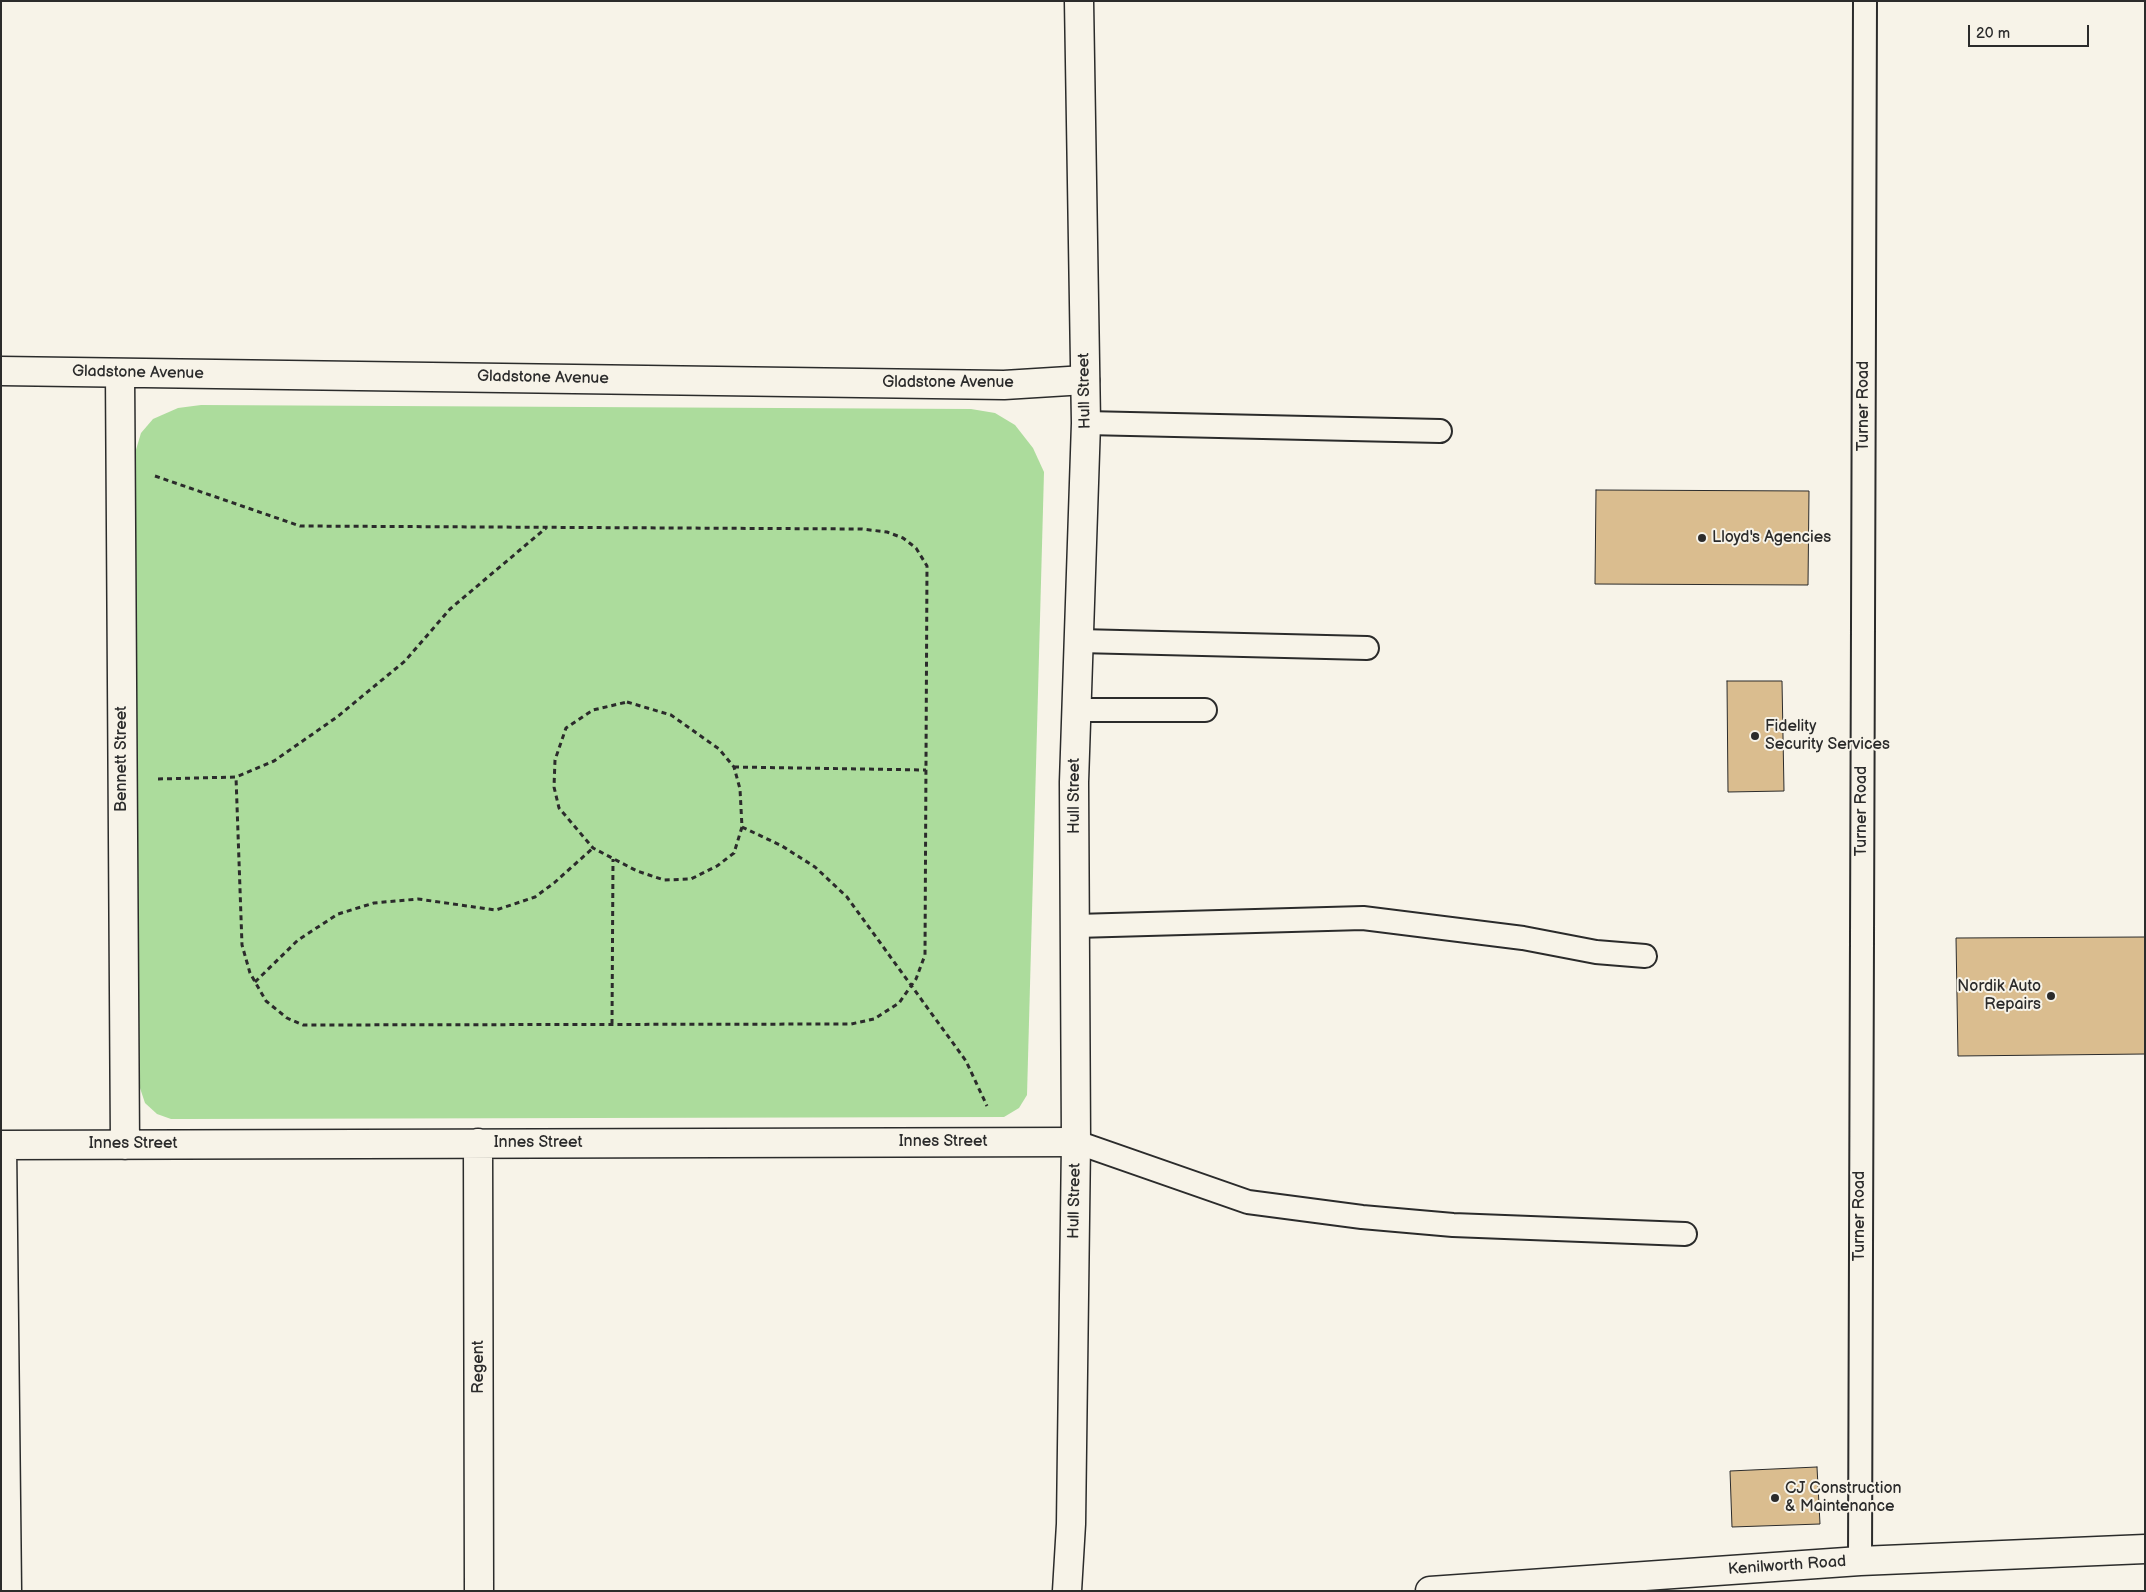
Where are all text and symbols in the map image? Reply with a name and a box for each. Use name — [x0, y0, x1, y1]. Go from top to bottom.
scale bar — [1971, 15, 2092, 47]
text: 20 m — [1976, 24, 2010, 43]
street label: Hull Street — [1075, 353, 1095, 429]
street label: Turner Road — [1854, 361, 1874, 451]
street label: Gladstone Avenue — [72, 362, 204, 384]
street label: Gladstone Avenue — [477, 367, 609, 389]
street label: Gladstone Avenue — [882, 373, 1014, 393]
place label: Lloyd's Agencies — [1712, 528, 1831, 548]
marker: Lloyd's Agencies — [1696, 532, 1708, 544]
street label: Bennett Street — [112, 706, 132, 812]
place label: Fidelity Security Services — [1765, 717, 1890, 755]
marker: Fidelity Security Services — [1749, 730, 1761, 742]
street label: Hull Street — [1065, 758, 1085, 834]
street label: Turner Road — [1852, 766, 1872, 856]
place label: Nordik Auto Repairs — [1957, 977, 2041, 1015]
marker: Nordik Auto Repairs — [2045, 990, 2057, 1002]
street label: Innes Street — [899, 1132, 987, 1152]
street label: Innes Street — [494, 1133, 582, 1153]
street label: Innes Street — [89, 1134, 177, 1154]
street label: Hull Street — [1065, 1163, 1085, 1239]
street label: Turner Road — [1850, 1171, 1870, 1261]
street label: Regent — [469, 1340, 489, 1394]
place label: CJ Construction & Maintenance — [1785, 1479, 1902, 1517]
marker: CJ Construction & Maintenance — [1769, 1492, 1781, 1504]
street label: Kenilworth Road — [1727, 1552, 1847, 1580]

